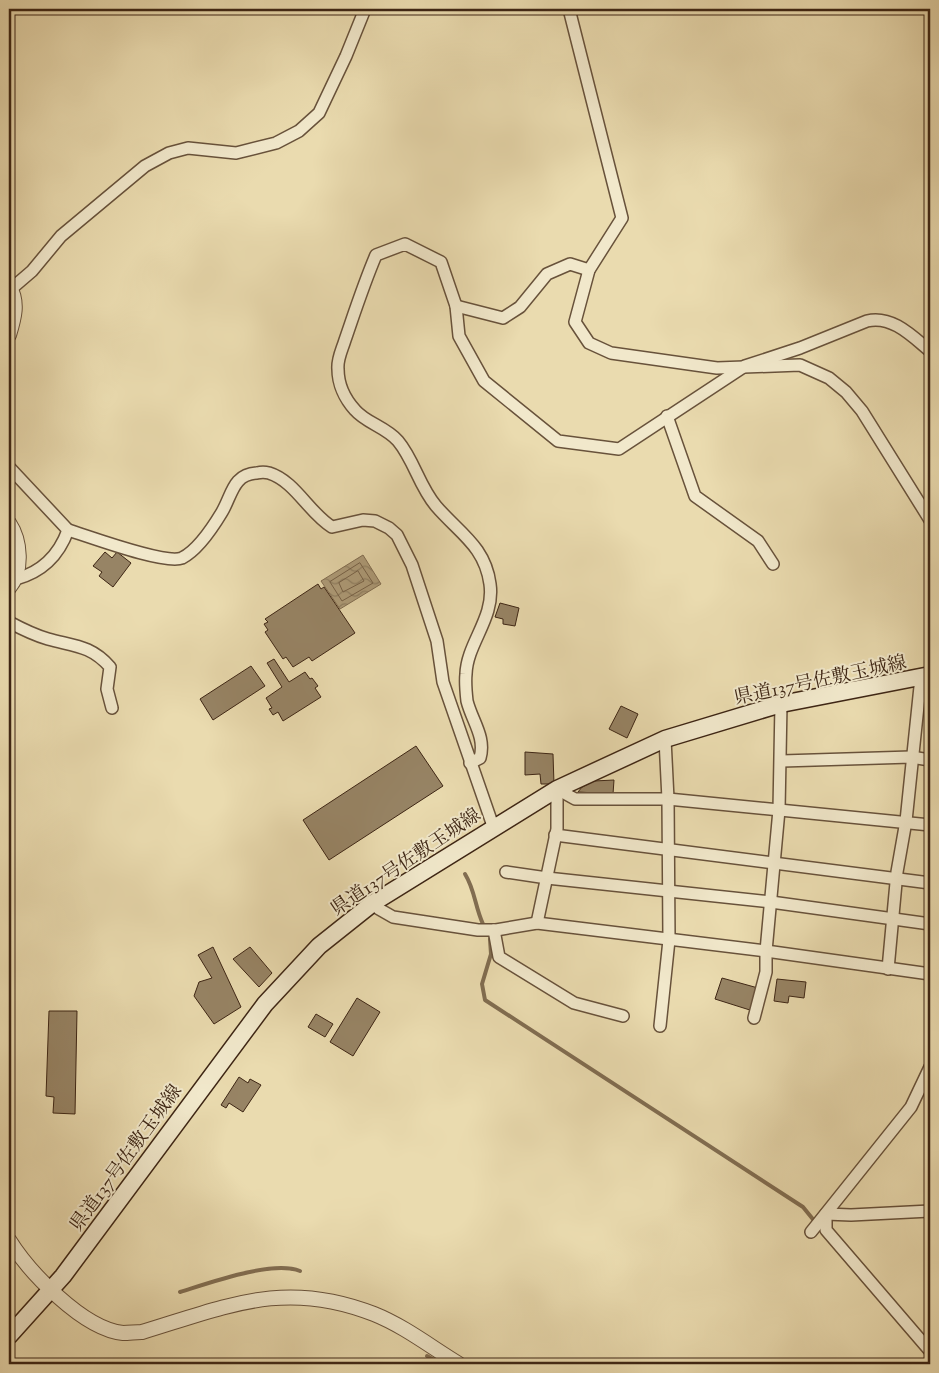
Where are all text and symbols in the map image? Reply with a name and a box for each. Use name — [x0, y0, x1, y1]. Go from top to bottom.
street label: 県道137号佐敷玉城線 — [732, 650, 909, 713]
street label: 県道137号佐敷玉城線 — [326, 803, 487, 923]
street label: 県道137号佐敷玉城線 — [64, 1079, 190, 1237]

